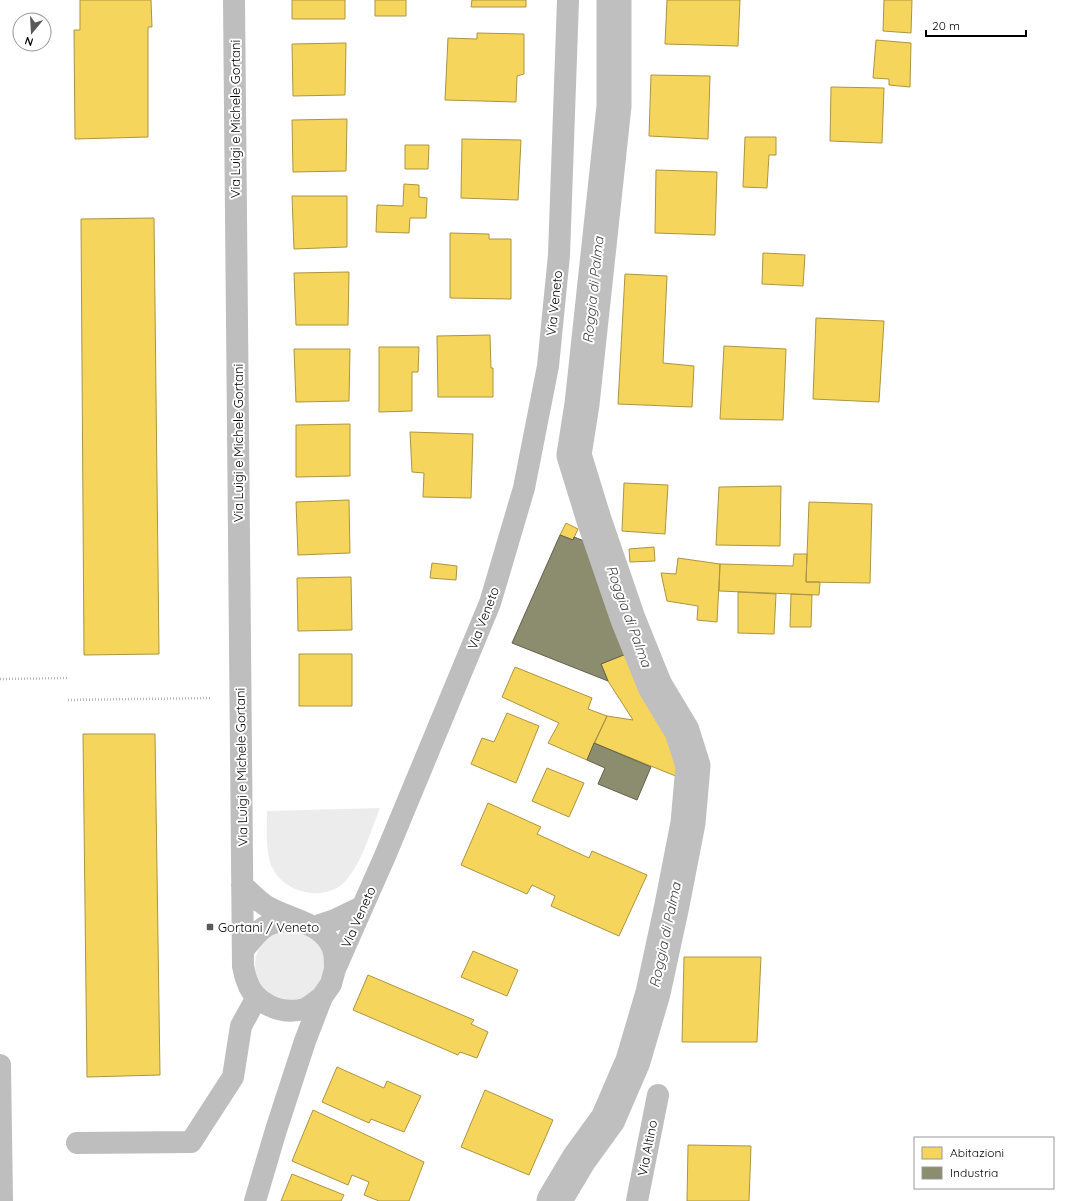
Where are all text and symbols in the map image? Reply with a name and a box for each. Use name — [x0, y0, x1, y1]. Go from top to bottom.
north arrow — [12, 12, 52, 52]
scale bar — [926, 12, 1026, 38]
text: 20 m — [932, 18, 960, 33]
text: N — [23, 34, 35, 49]
street label: Via Luigi e Michele Gortani — [227, 40, 243, 198]
water label: Roggia di Palma — [578, 234, 608, 344]
street label: Via Veneto — [543, 269, 565, 336]
street label: Via Luigi e Michele Gortani — [230, 364, 246, 522]
water label: Roggia di Palma — [602, 563, 656, 671]
street label: Via Veneto — [464, 584, 502, 651]
street label: Via Luigi e Michele Gortani — [232, 688, 250, 846]
water label: Roggia di Palma — [645, 879, 685, 989]
street label: Via Veneto — [337, 884, 379, 950]
place label: Gortani / Veneto — [218, 919, 319, 935]
marker: Gortani / Veneto — [205, 922, 215, 932]
street label: Via Altino — [634, 1118, 660, 1177]
legend — [914, 1137, 1054, 1189]
text: Abitazioni — [950, 1145, 1004, 1160]
text: Industria — [950, 1165, 998, 1180]

